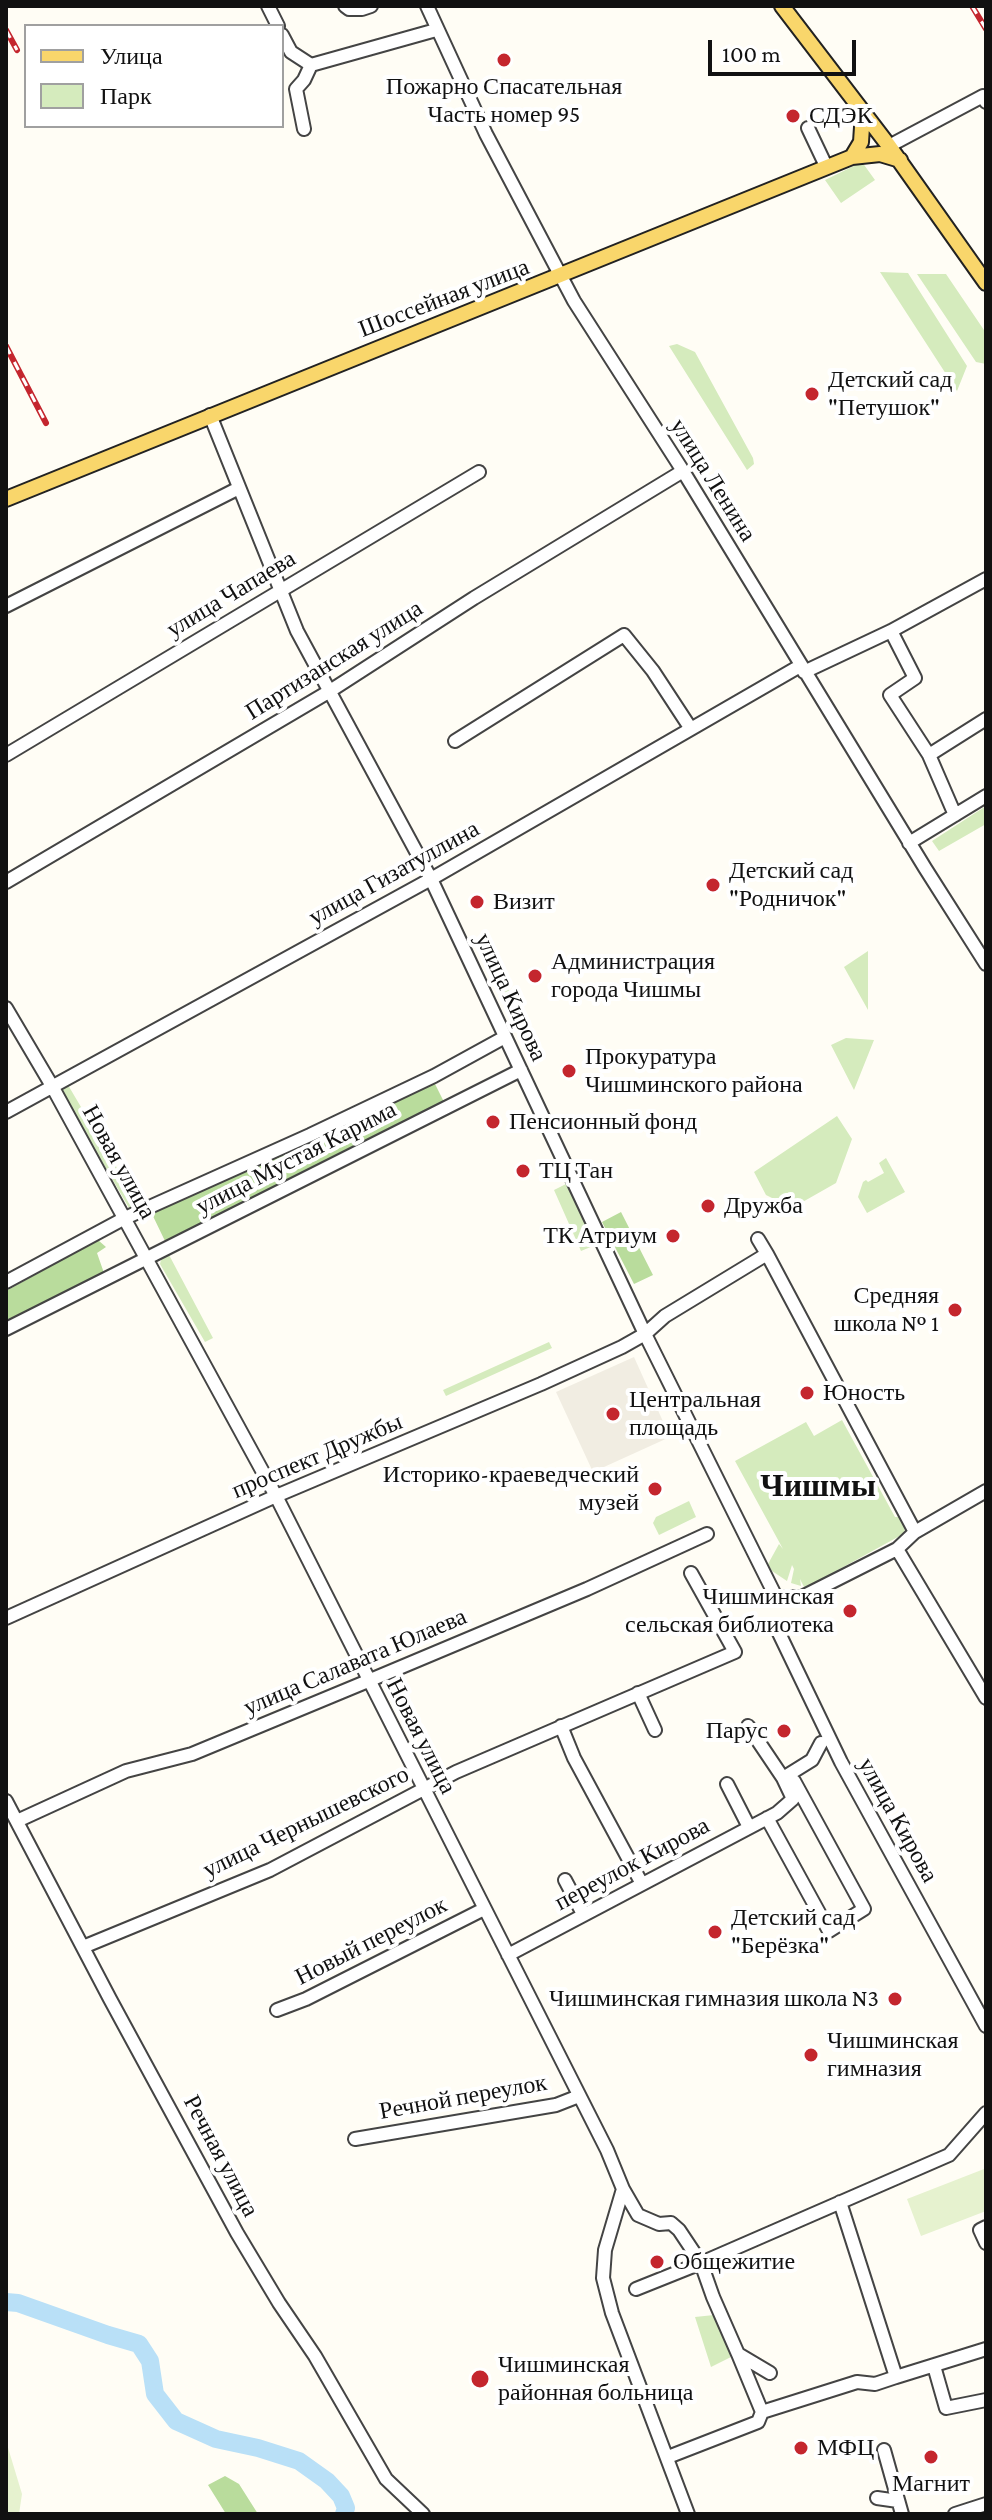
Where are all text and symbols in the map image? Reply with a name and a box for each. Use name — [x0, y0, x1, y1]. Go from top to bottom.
legend — [24, 24, 284, 128]
scale bar — [712, 24, 860, 74]
text: 100 m — [722, 40, 781, 67]
text: Улица — [100, 42, 163, 69]
marker: Пожарно Спасательная Часть номер 95 — [495, 51, 513, 69]
place label: Пожарно Спасательная Часть номер 95 — [386, 73, 622, 129]
text: Парк — [100, 82, 152, 109]
place label: СДЭК — [809, 102, 873, 130]
marker: СДЭК — [784, 107, 802, 125]
street label: Шоссейная улица — [355, 252, 533, 344]
place label: Детский сад "Петушок" — [828, 366, 952, 422]
marker: Детский сад "Петушок" — [803, 385, 821, 403]
street label: улица Ленина — [664, 413, 762, 547]
street label: улица Чапаева — [161, 544, 301, 644]
street label: Партизанская улица — [240, 594, 428, 726]
street label: улица Гизатуллина — [304, 814, 484, 932]
place label: Детский сад "Родничок" — [729, 857, 853, 913]
marker: Детский сад "Родничок" — [704, 876, 722, 894]
place label: Визит — [493, 888, 555, 916]
marker: Визит — [468, 893, 486, 911]
street label: улица Кирова — [469, 928, 553, 1066]
place label: Администрация города Чишмы — [551, 948, 715, 1004]
marker: Администрация города Чишмы — [526, 967, 544, 985]
place label: Прокуратура Чишминского района — [585, 1043, 803, 1099]
marker: Прокуратура Чишминского района — [560, 1062, 578, 1080]
street label: улица Мустая Карима — [191, 1095, 401, 1221]
street label: Новая улица — [76, 1100, 162, 1224]
place label: Пенсионный фонд — [509, 1108, 697, 1136]
marker: Пенсионный фонд — [484, 1113, 502, 1131]
place label: ТЦ Тан — [539, 1157, 613, 1185]
marker: ТЦ Тан — [514, 1162, 532, 1180]
place label: Дружба — [724, 1192, 803, 1220]
marker: Дружба — [699, 1197, 717, 1215]
place label: ТК Атриум — [543, 1222, 657, 1250]
marker: ТК Атриум — [664, 1227, 682, 1245]
place label: Средняя школа № 1 — [834, 1282, 939, 1338]
marker: Средняя школа № 1 — [946, 1301, 964, 1319]
place label: Юность — [823, 1379, 905, 1407]
marker: Юность — [798, 1384, 816, 1402]
place label: Центральная площадь — [629, 1386, 761, 1442]
marker: Центральная площадь — [604, 1405, 622, 1423]
street label: проспект Дружбы — [227, 1407, 407, 1505]
place label: Историко-краеведческий музей — [383, 1461, 639, 1517]
district label: Чишмы — [760, 1467, 876, 1505]
marker: Историко-краеведческий музей — [646, 1480, 664, 1498]
place label: Чишминская сельская библиотека — [625, 1583, 834, 1639]
street label: улица Салавата Юлаева — [239, 1602, 471, 1722]
marker: Чишминская сельская библиотека — [841, 1602, 859, 1620]
street label: Новая улица — [380, 1673, 462, 1799]
place label: Парус — [706, 1717, 768, 1745]
marker: Парус — [775, 1722, 793, 1740]
street label: улица Кирова — [852, 1753, 944, 1887]
street label: улица Чернышевского — [198, 1760, 414, 1884]
street label: переулок Кирова — [550, 1811, 714, 1917]
street label: Новый переулок — [290, 1890, 452, 1992]
place label: Детский сад "Берёзка" — [731, 1904, 855, 1960]
marker: Детский сад "Берёзка" — [706, 1923, 724, 1941]
place label: Чишминская гимназия школа N3 — [549, 1985, 879, 2013]
marker: Чишминская гимназия школа N3 — [886, 1990, 904, 2008]
place label: Чишминская гимназия — [827, 2027, 958, 2083]
marker: Чишминская гимназия — [802, 2046, 820, 2064]
street label: Речной переулок — [377, 2068, 549, 2126]
street label: Речная улица — [177, 2090, 265, 2222]
place label: Общежитие — [673, 2248, 795, 2276]
marker: Общежитие — [648, 2253, 666, 2271]
place label: Чишминская районная больница — [498, 2351, 693, 2407]
marker: Чишминская районная больница — [469, 2368, 491, 2390]
place label: МФЦ — [817, 2434, 874, 2462]
marker: МФЦ — [792, 2439, 810, 2457]
marker: Магнит — [922, 2448, 940, 2466]
place label: Магнит — [892, 2470, 970, 2498]

